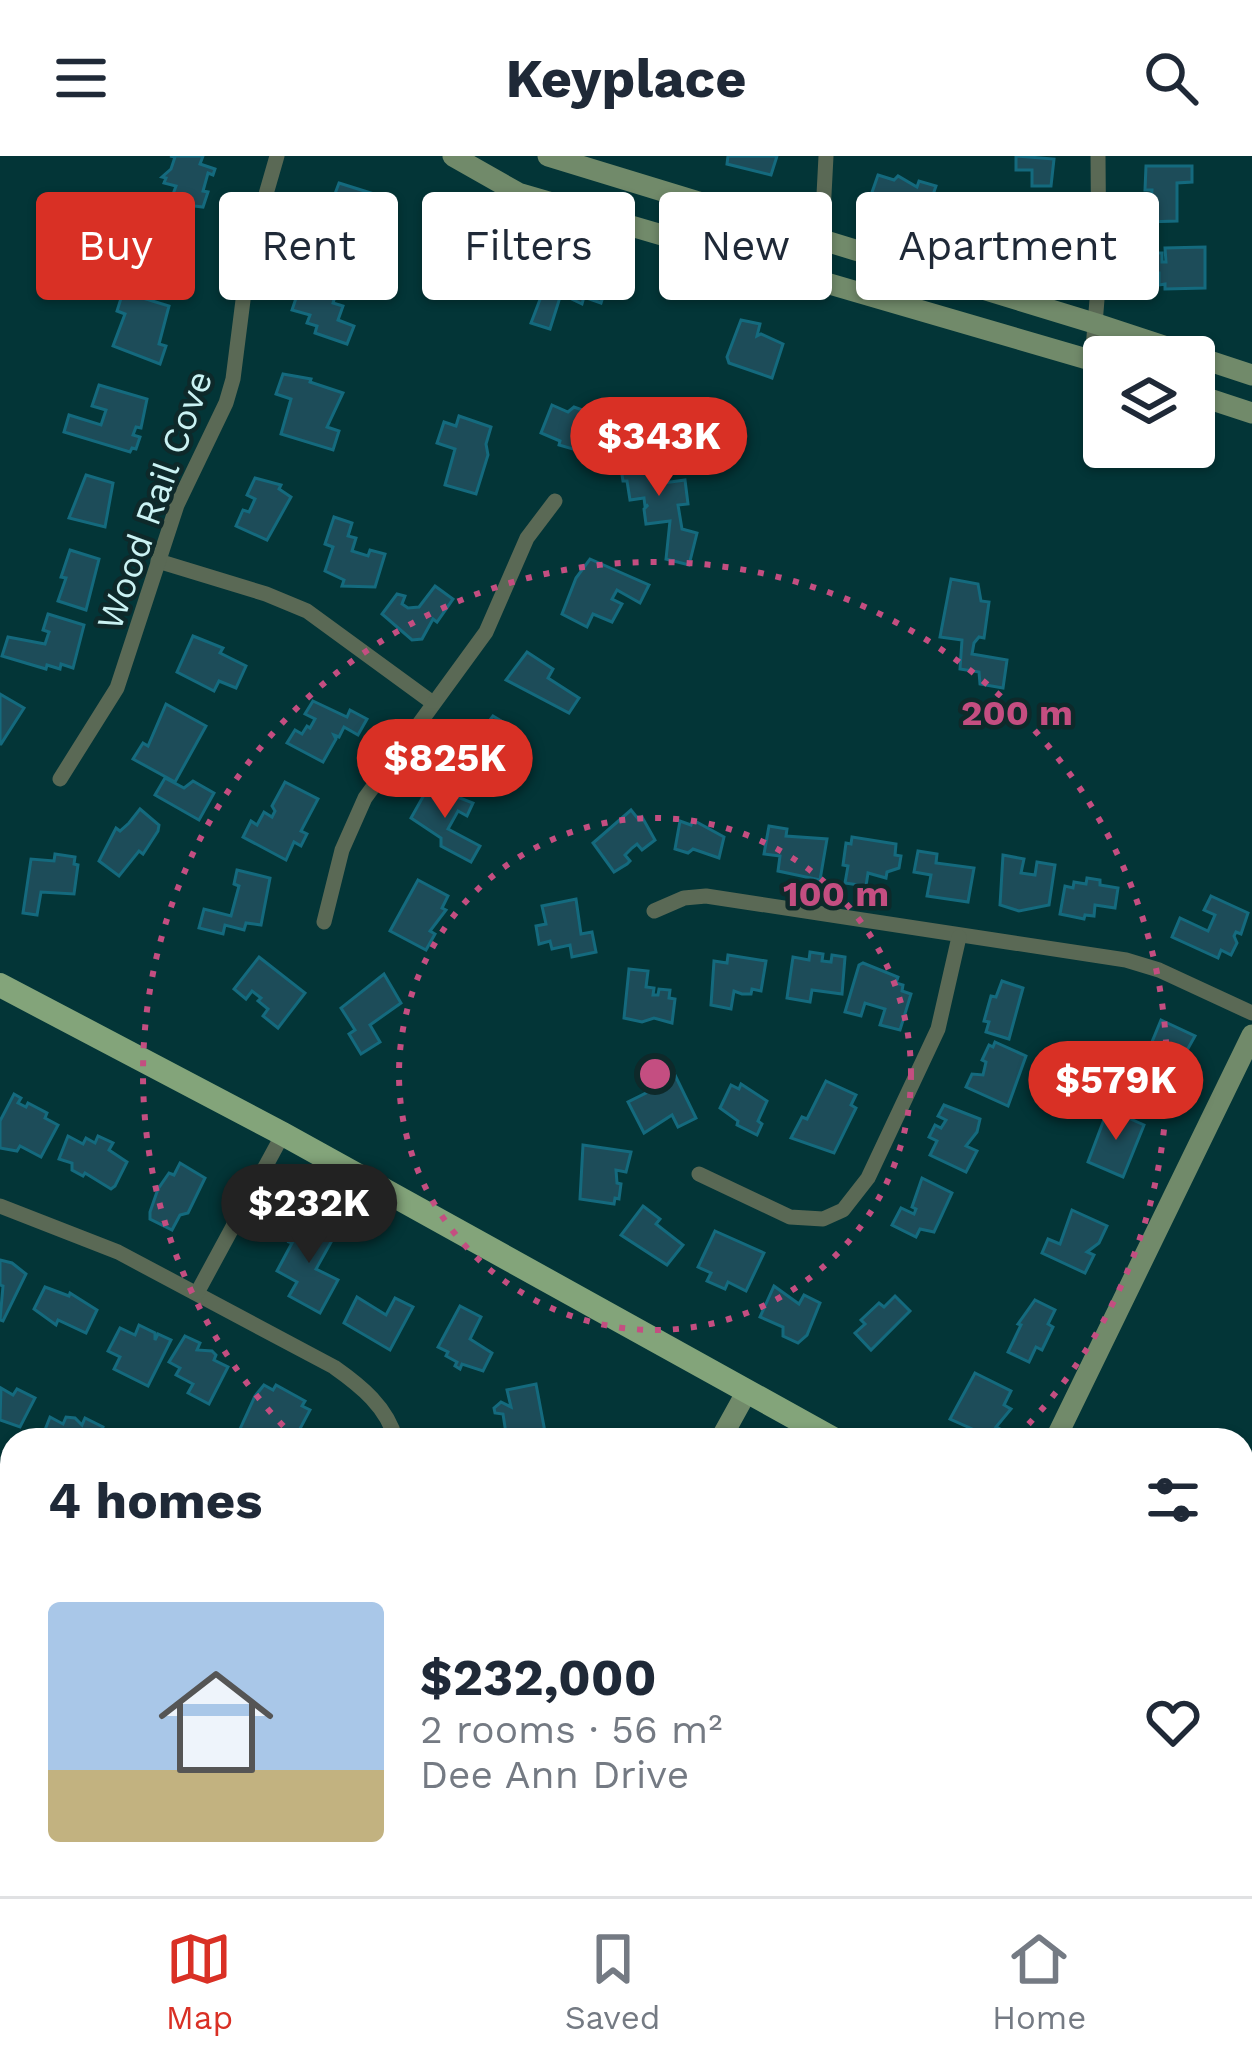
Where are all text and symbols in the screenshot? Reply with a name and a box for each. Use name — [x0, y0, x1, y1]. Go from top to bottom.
icon: menu — [48, 45, 114, 111]
icon: search — [1138, 45, 1204, 111]
text: Keyplace — [506, 47, 746, 110]
chip: Buy — [36, 192, 195, 300]
chip: Rent — [219, 192, 398, 300]
chip: Filters — [422, 192, 635, 300]
chip: New — [659, 192, 832, 300]
chip: Apartment — [856, 192, 1159, 300]
map controls — [1083, 336, 1215, 468]
button: layers — [1083, 336, 1215, 468]
street label: Wood Rail Cove — [88, 365, 221, 636]
pin: $343K — [575, 397, 743, 499]
text: $343K — [597, 413, 721, 458]
text: 200 m — [961, 692, 1073, 734]
pin: $825K — [361, 719, 529, 821]
text: $825K — [384, 735, 506, 780]
text: 100 m — [783, 873, 889, 915]
pin: $579K — [1032, 1041, 1200, 1143]
centre of rings — [634, 1053, 676, 1095]
text: $579K — [1055, 1057, 1177, 1102]
pin: $232K — [225, 1164, 393, 1266]
text: $232K — [248, 1180, 370, 1225]
icon: filters — [1140, 1467, 1206, 1533]
text: 4 homes — [48, 1471, 262, 1530]
text: $232,000 — [420, 1648, 657, 1707]
icon: home — [144, 1650, 288, 1794]
icon: heart — [1140, 1689, 1206, 1755]
text: 2 rooms · 56 m² — [420, 1707, 722, 1752]
text: Dee Ann Drive — [420, 1752, 689, 1797]
tab: Map — [166, 1926, 233, 2037]
tab: Saved — [565, 1926, 660, 2037]
tab: Home — [992, 1926, 1086, 2037]

